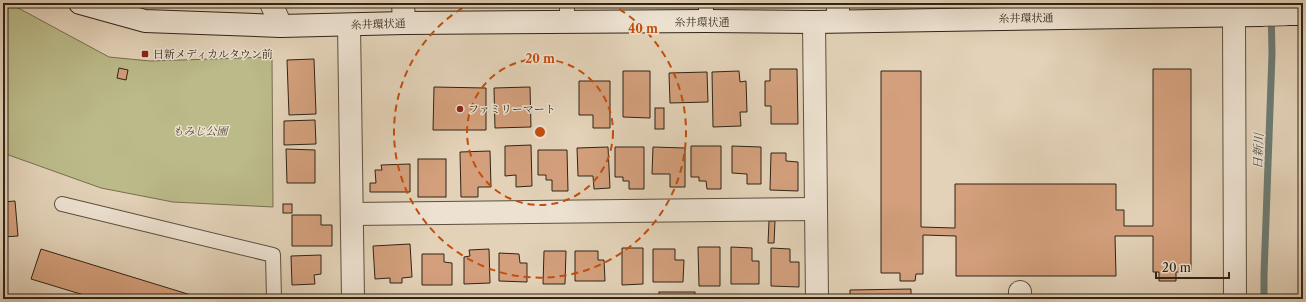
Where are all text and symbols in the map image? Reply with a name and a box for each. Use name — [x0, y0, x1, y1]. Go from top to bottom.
street label: 糸井環状通 — [998, 11, 1054, 25]
street label: 糸井環状通 — [675, 15, 730, 29]
street label: 糸井環状通 — [350, 16, 406, 32]
text: 40 m — [628, 21, 658, 36]
place label: 日新メディカルタウン前 — [153, 47, 273, 61]
marker: 日新メディカルタウン前 — [140, 49, 150, 59]
text: 20 m — [525, 51, 555, 66]
place label: ファミリーマート — [468, 102, 556, 116]
marker: ファミリーマート — [455, 104, 465, 114]
park label: もみじ公園 — [173, 124, 229, 138]
centre of rings — [533, 125, 547, 139]
water label: 日新川 — [1250, 131, 1266, 169]
scale bar — [1156, 254, 1229, 280]
text: 20 m — [1162, 260, 1191, 275]

